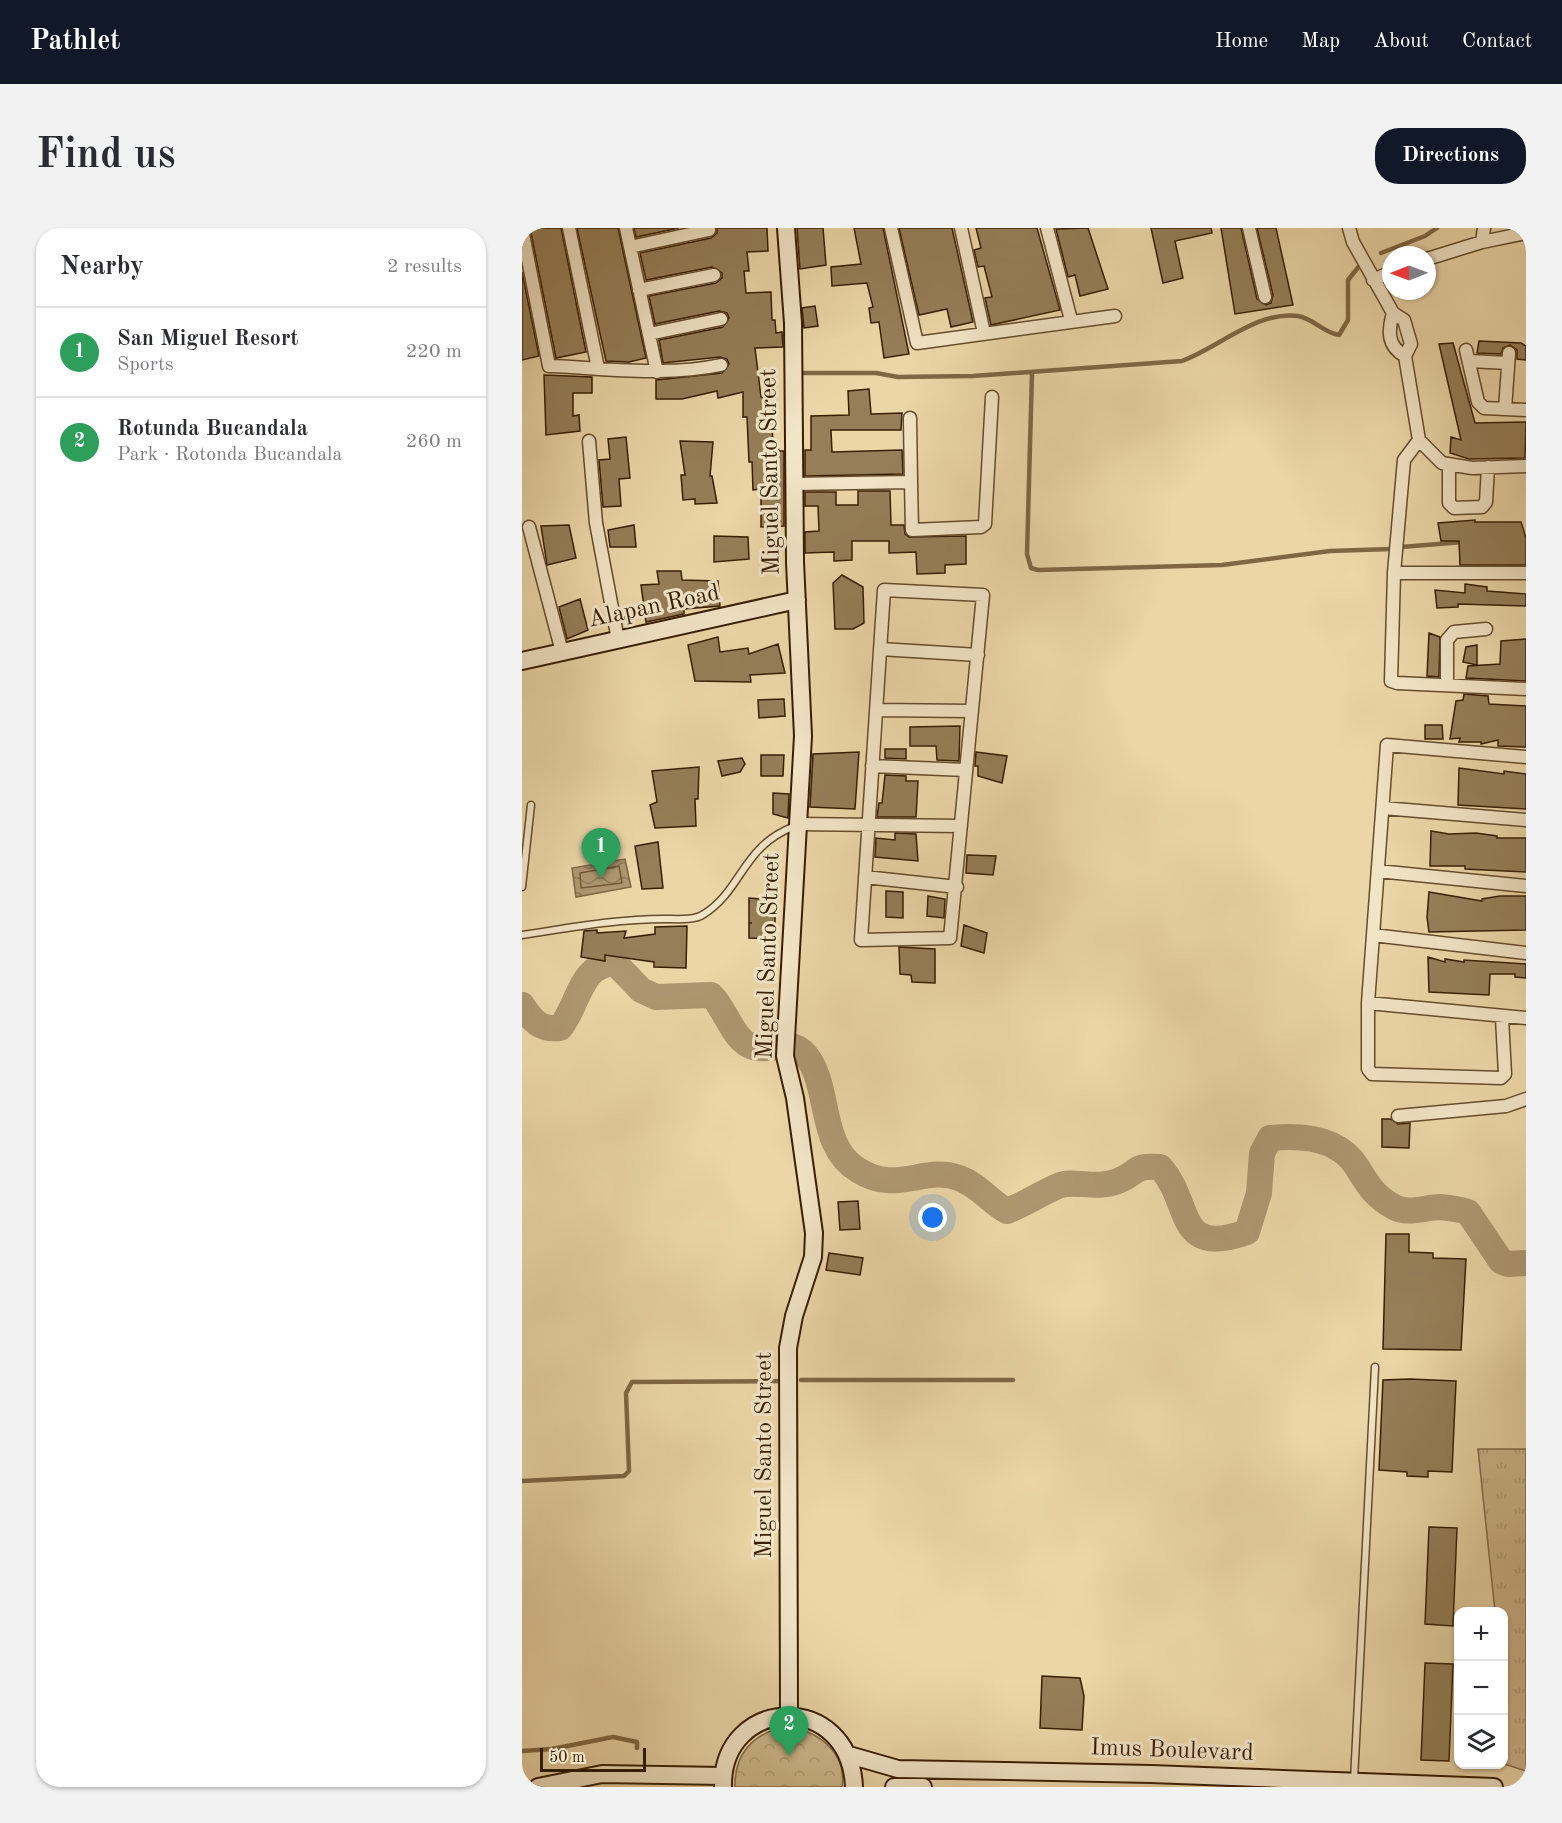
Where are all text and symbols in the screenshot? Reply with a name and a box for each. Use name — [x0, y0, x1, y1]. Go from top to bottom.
text: Pathlet — [30, 28, 121, 56]
text: Home — [1215, 31, 1268, 52]
text: Map — [1301, 31, 1340, 52]
text: About — [1373, 31, 1429, 52]
text: Contact — [1462, 31, 1532, 52]
button: Directions — [1375, 128, 1526, 184]
text: Find us — [36, 135, 175, 177]
north arrow — [1382, 246, 1436, 300]
text: Nearby — [60, 254, 144, 280]
text: 2 results — [387, 257, 462, 277]
text: San Miguel Resort — [117, 328, 298, 350]
text: 1 — [74, 342, 85, 362]
text: 220 m — [406, 342, 462, 362]
text: Sports — [117, 355, 174, 375]
street label: Miguel Santo Street — [757, 368, 785, 576]
text: Rotunda Bucandala — [117, 418, 308, 440]
text: 2 — [74, 432, 85, 452]
text: 260 m — [406, 432, 462, 452]
text: Park · Rotonda Bucandala — [117, 445, 342, 465]
street label: Alapan Road — [586, 581, 722, 633]
pin: 1 — [582, 828, 620, 878]
street label: Miguel Santo Street — [753, 852, 785, 1060]
your location — [918, 1203, 947, 1232]
street label: Miguel Santo Street — [753, 1352, 777, 1558]
map controls — [1454, 1607, 1508, 1769]
button: + — [1454, 1607, 1508, 1661]
button: − — [1454, 1661, 1508, 1715]
pin: 2 — [770, 1706, 808, 1756]
button: layers — [1454, 1715, 1508, 1769]
street label: Imus Boulevard — [1090, 1736, 1254, 1766]
scale bar — [540, 1745, 646, 1772]
text: 50 m — [549, 1750, 585, 1766]

